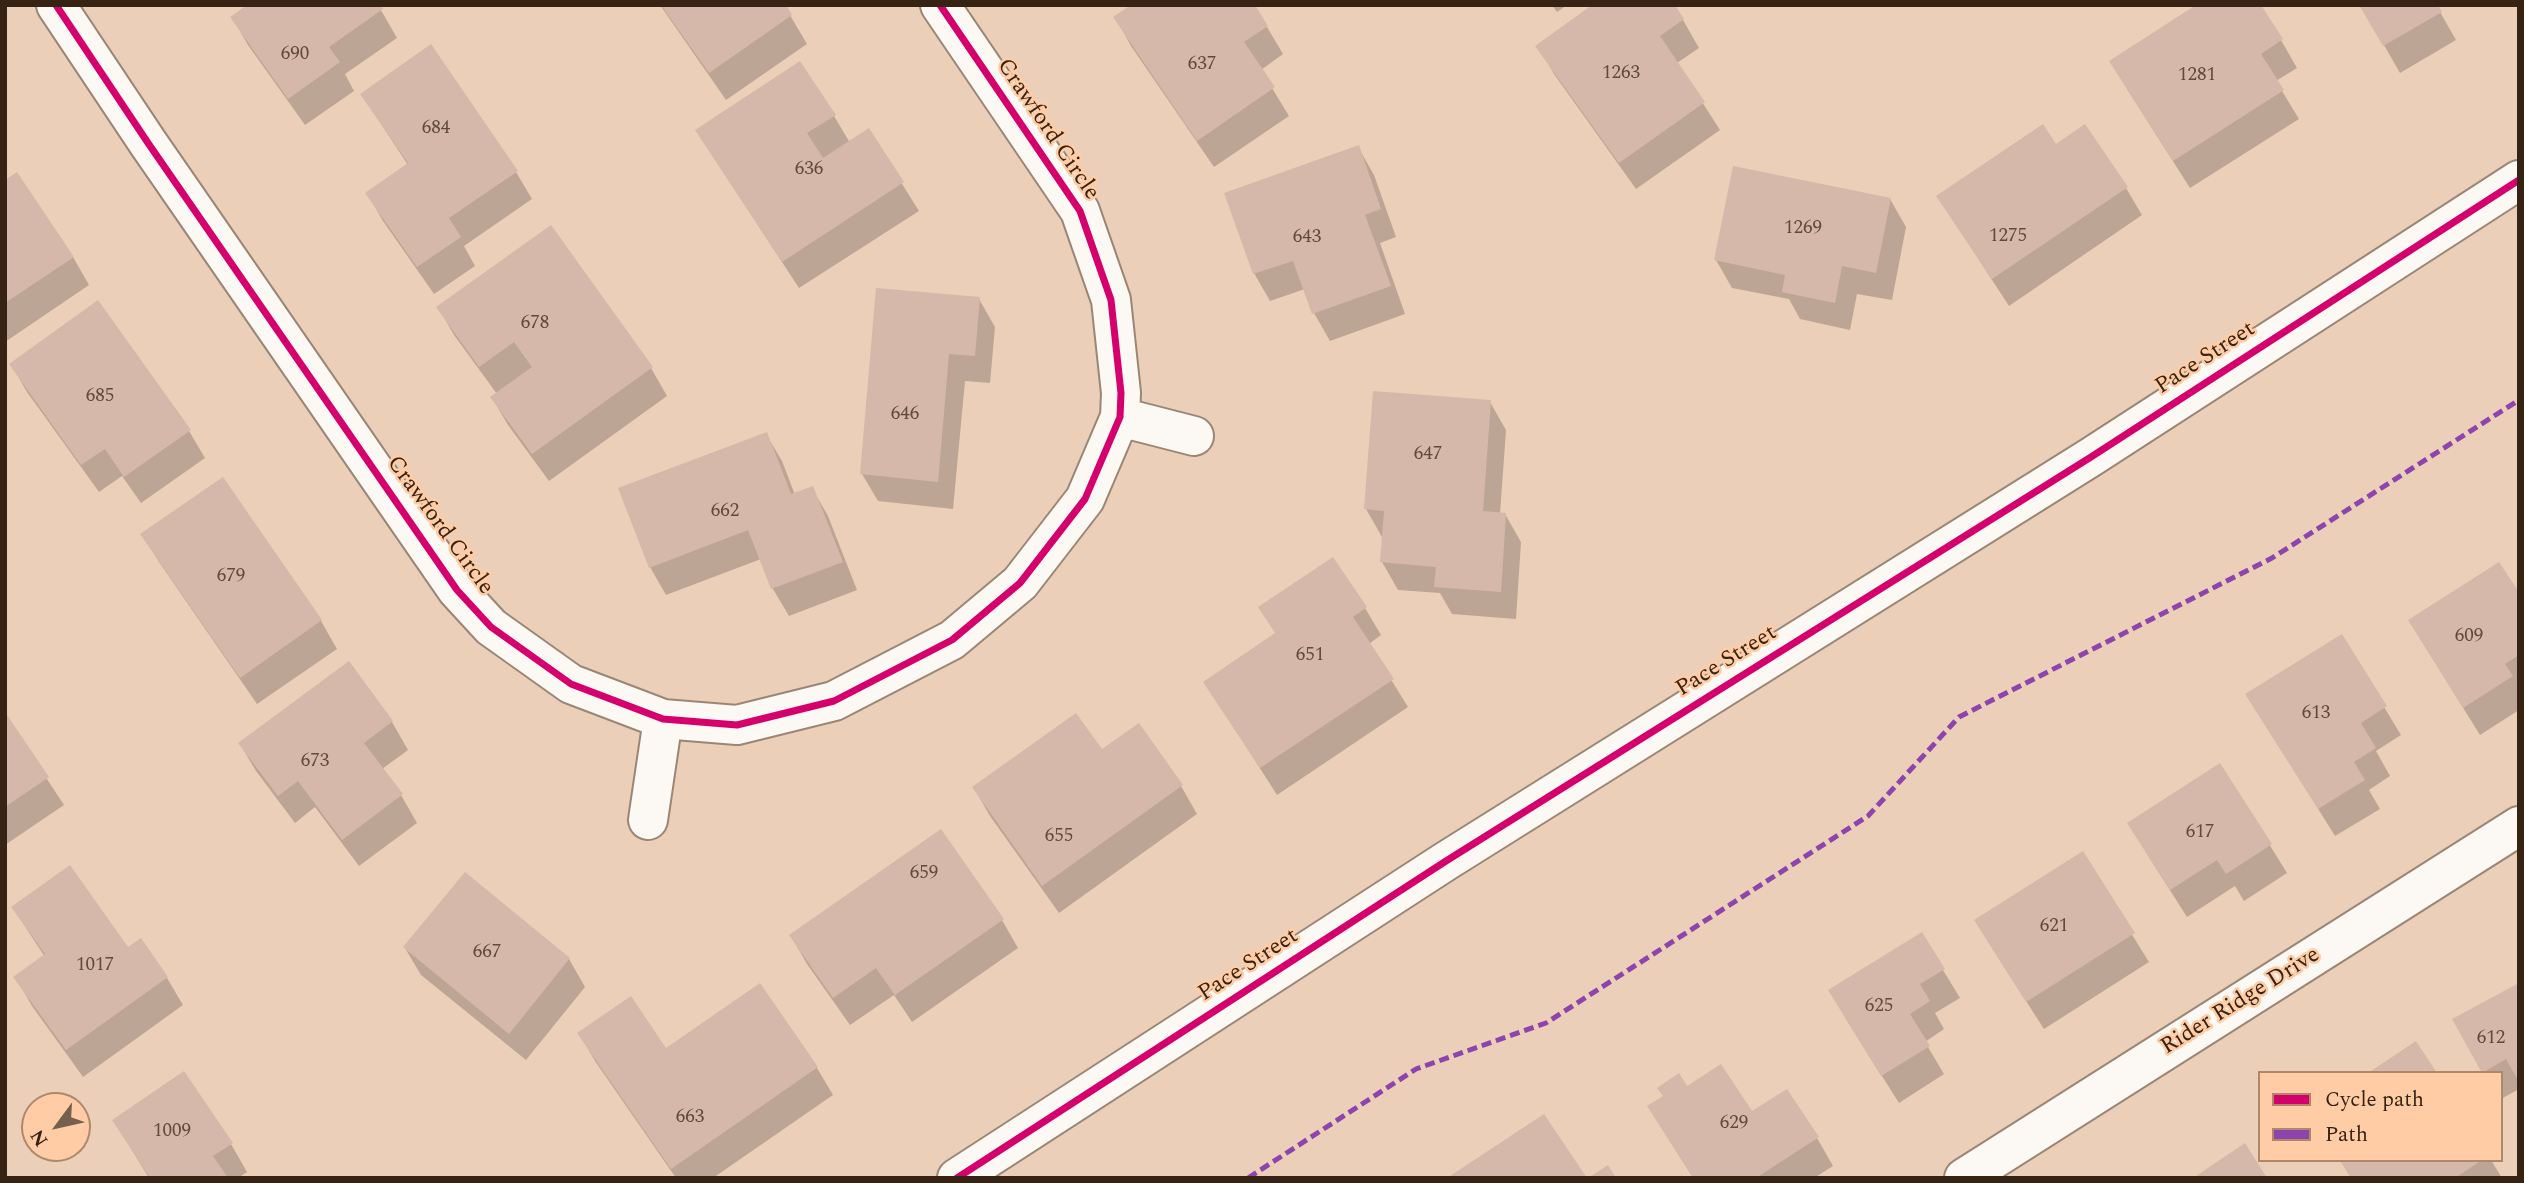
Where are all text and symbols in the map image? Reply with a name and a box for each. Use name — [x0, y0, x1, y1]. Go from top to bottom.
house number: 690 — [281, 44, 309, 66]
street label: Crawford Circle — [990, 54, 1104, 206]
house number: 637 — [1188, 54, 1216, 76]
house number: 1263 — [1602, 63, 1640, 85]
house number: 1281 — [2178, 65, 2216, 87]
house number: 684 — [422, 118, 450, 140]
house number: 636 — [795, 159, 823, 181]
house number: 1269 — [1784, 218, 1822, 240]
house number: 1275 — [1989, 226, 2027, 248]
house number: 643 — [1293, 227, 1321, 249]
house number: 678 — [521, 313, 549, 335]
street label: Pace Street — [2151, 316, 2261, 402]
house number: 685 — [86, 386, 114, 408]
house number: 646 — [891, 404, 919, 426]
house number: 647 — [1414, 444, 1442, 466]
street label: Crawford Circle — [379, 451, 499, 601]
house number: 662 — [711, 501, 739, 523]
house number: 679 — [217, 566, 245, 588]
street label: Pace Street — [1671, 620, 1783, 704]
house number: 609 — [2455, 626, 2483, 648]
house number: 651 — [1296, 645, 1324, 667]
house number: 613 — [2302, 703, 2330, 725]
house number: 673 — [301, 751, 329, 773]
house number: 617 — [2186, 822, 2214, 844]
house number: 655 — [1045, 826, 1073, 848]
house number: 659 — [910, 863, 938, 885]
house number: 621 — [2040, 916, 2068, 938]
street label: Pace Street — [1194, 923, 1304, 1009]
house number: 667 — [473, 942, 501, 964]
street label: Rider Ridge Drive — [2156, 942, 2326, 1062]
house number: 1017 — [76, 955, 114, 977]
house number: 625 — [1865, 996, 1893, 1018]
house number: 612 — [2477, 1028, 2505, 1050]
legend — [2258, 1071, 2503, 1162]
text: Cycle path — [2325, 1084, 2424, 1116]
north arrow — [21, 1092, 91, 1162]
house number: 663 — [676, 1107, 704, 1129]
house number: 629 — [1720, 1113, 1748, 1135]
text: Path — [2325, 1119, 2368, 1151]
house number: 1009 — [153, 1121, 191, 1143]
text: N — [23, 1123, 56, 1152]

